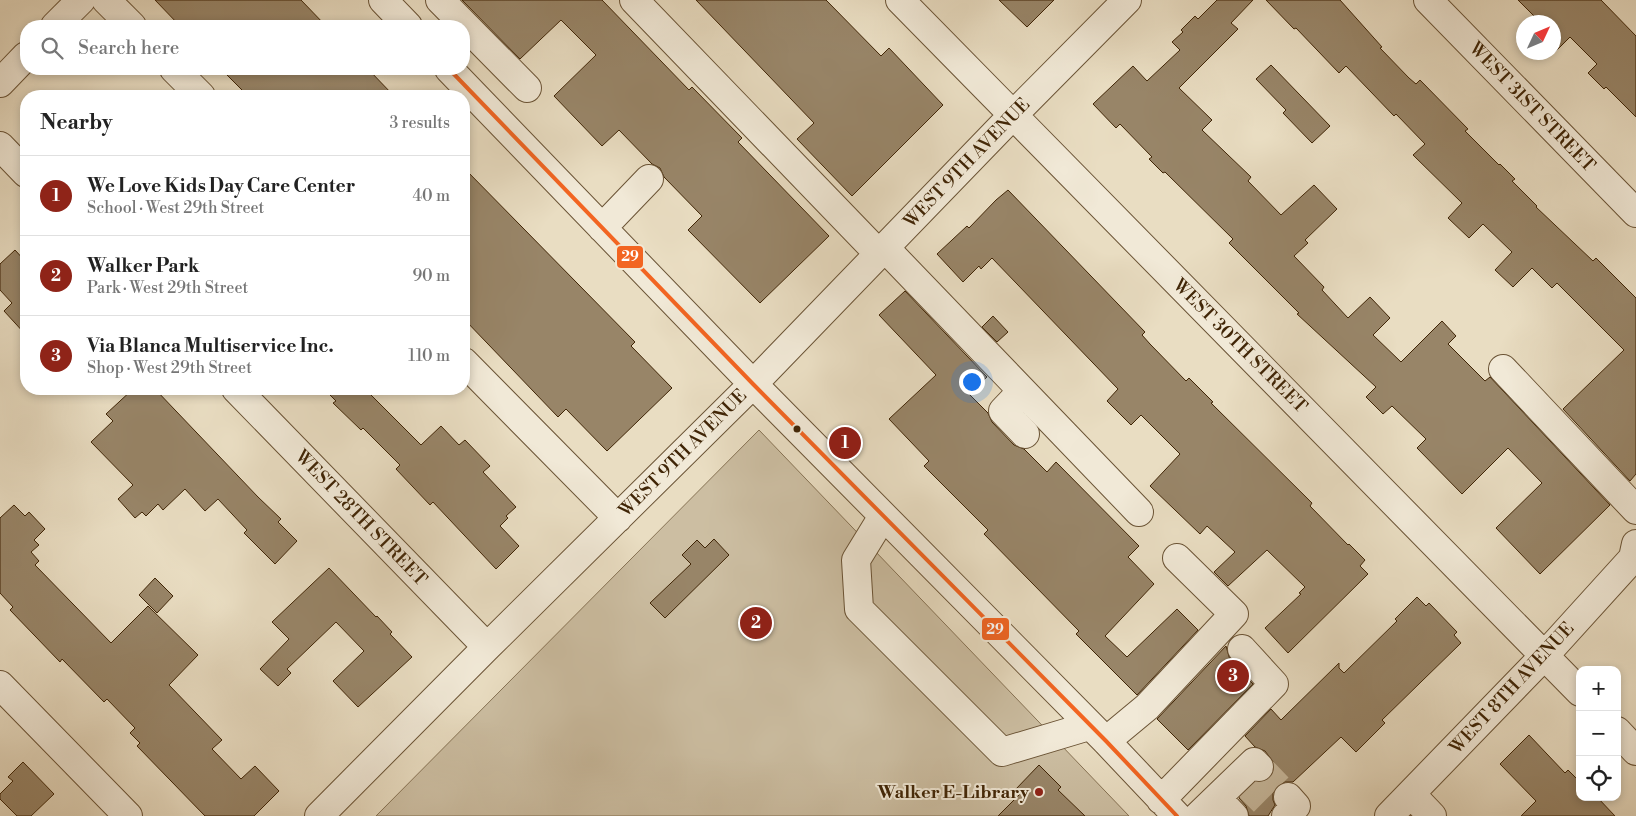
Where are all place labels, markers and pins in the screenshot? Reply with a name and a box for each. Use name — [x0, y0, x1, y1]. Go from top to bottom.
unlabelled marker — [792, 424, 802, 434]
pin: 1 — [829, 424, 861, 462]
pin: 2 — [740, 604, 772, 642]
pin: 3 — [1217, 657, 1249, 695]
place label: Walker E-Library — [877, 781, 1030, 804]
marker: Walker E-Library — [1033, 786, 1045, 798]

